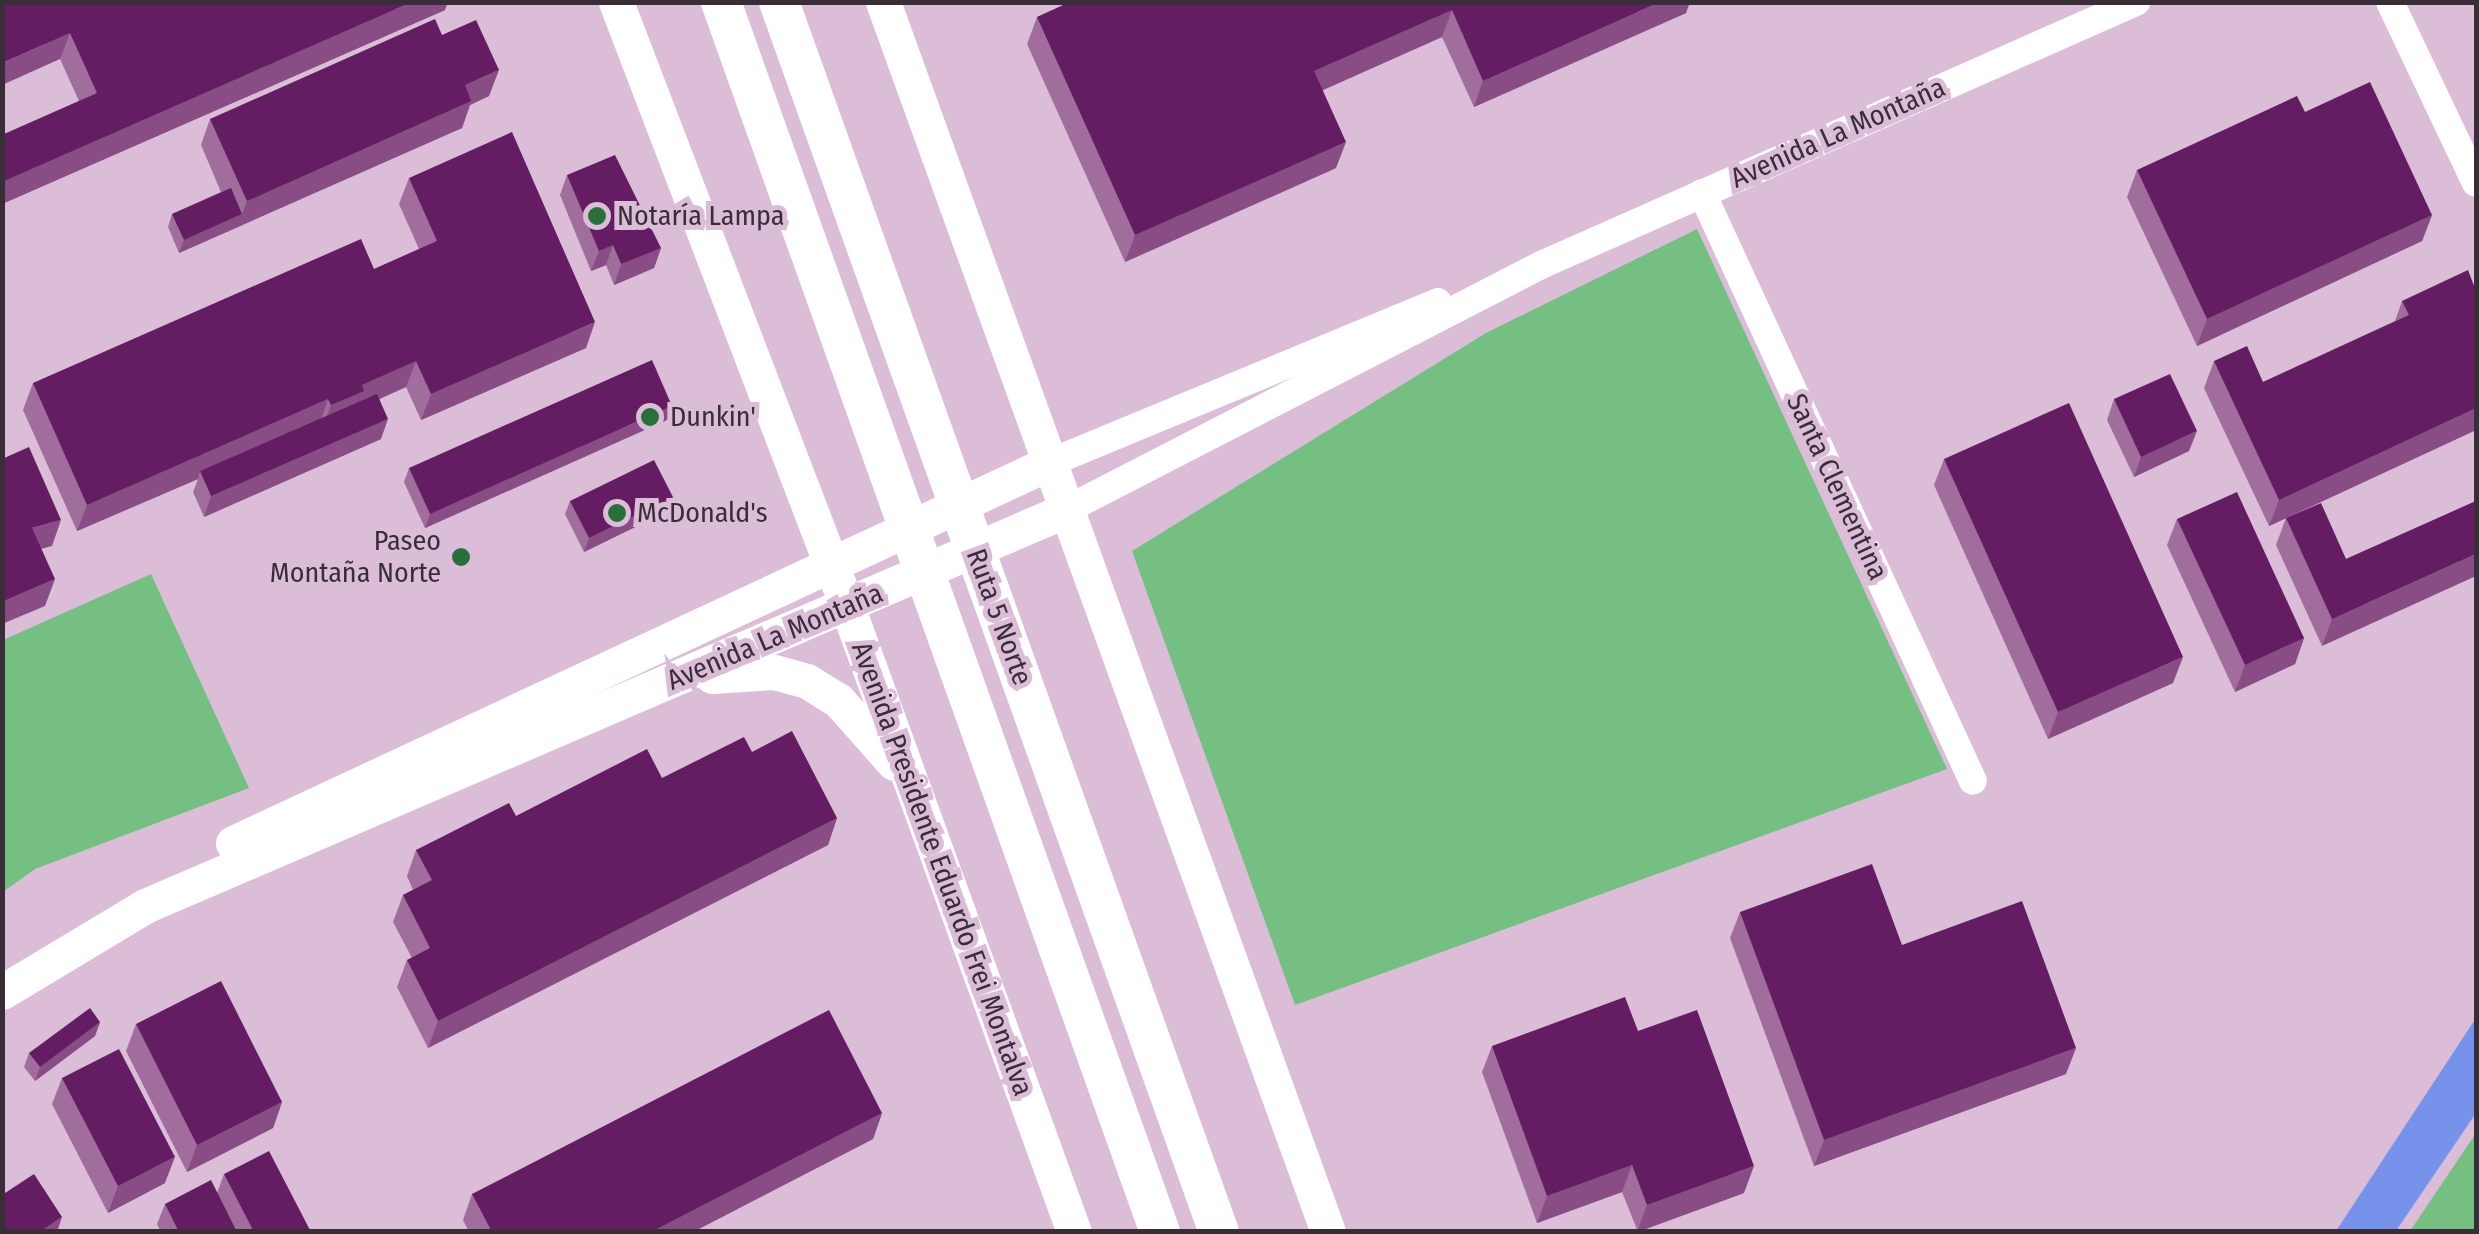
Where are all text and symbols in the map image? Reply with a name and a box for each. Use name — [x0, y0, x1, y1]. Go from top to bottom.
street label: Avenida La Montaña — [1726, 71, 1950, 195]
place label: Notaría Lampa — [617, 199, 784, 233]
marker: Notaría Lampa — [586, 205, 608, 227]
street label: Santa Clementina — [1779, 389, 1895, 585]
place label: Dunkin' — [670, 400, 756, 434]
marker: Dunkin' — [639, 406, 661, 428]
place label: McDonald's — [637, 496, 768, 530]
marker: McDonald's — [606, 502, 628, 524]
place label: Paseo Montaña Norte — [270, 524, 441, 590]
street label: Ruta 5 Norte — [959, 544, 1039, 690]
marker: Paseo Montaña Norte — [450, 546, 472, 568]
street label: Avenida La Montaña — [662, 576, 888, 698]
street label: Avenida Presidente Eduardo Frei Montalva — [844, 638, 1040, 1100]

